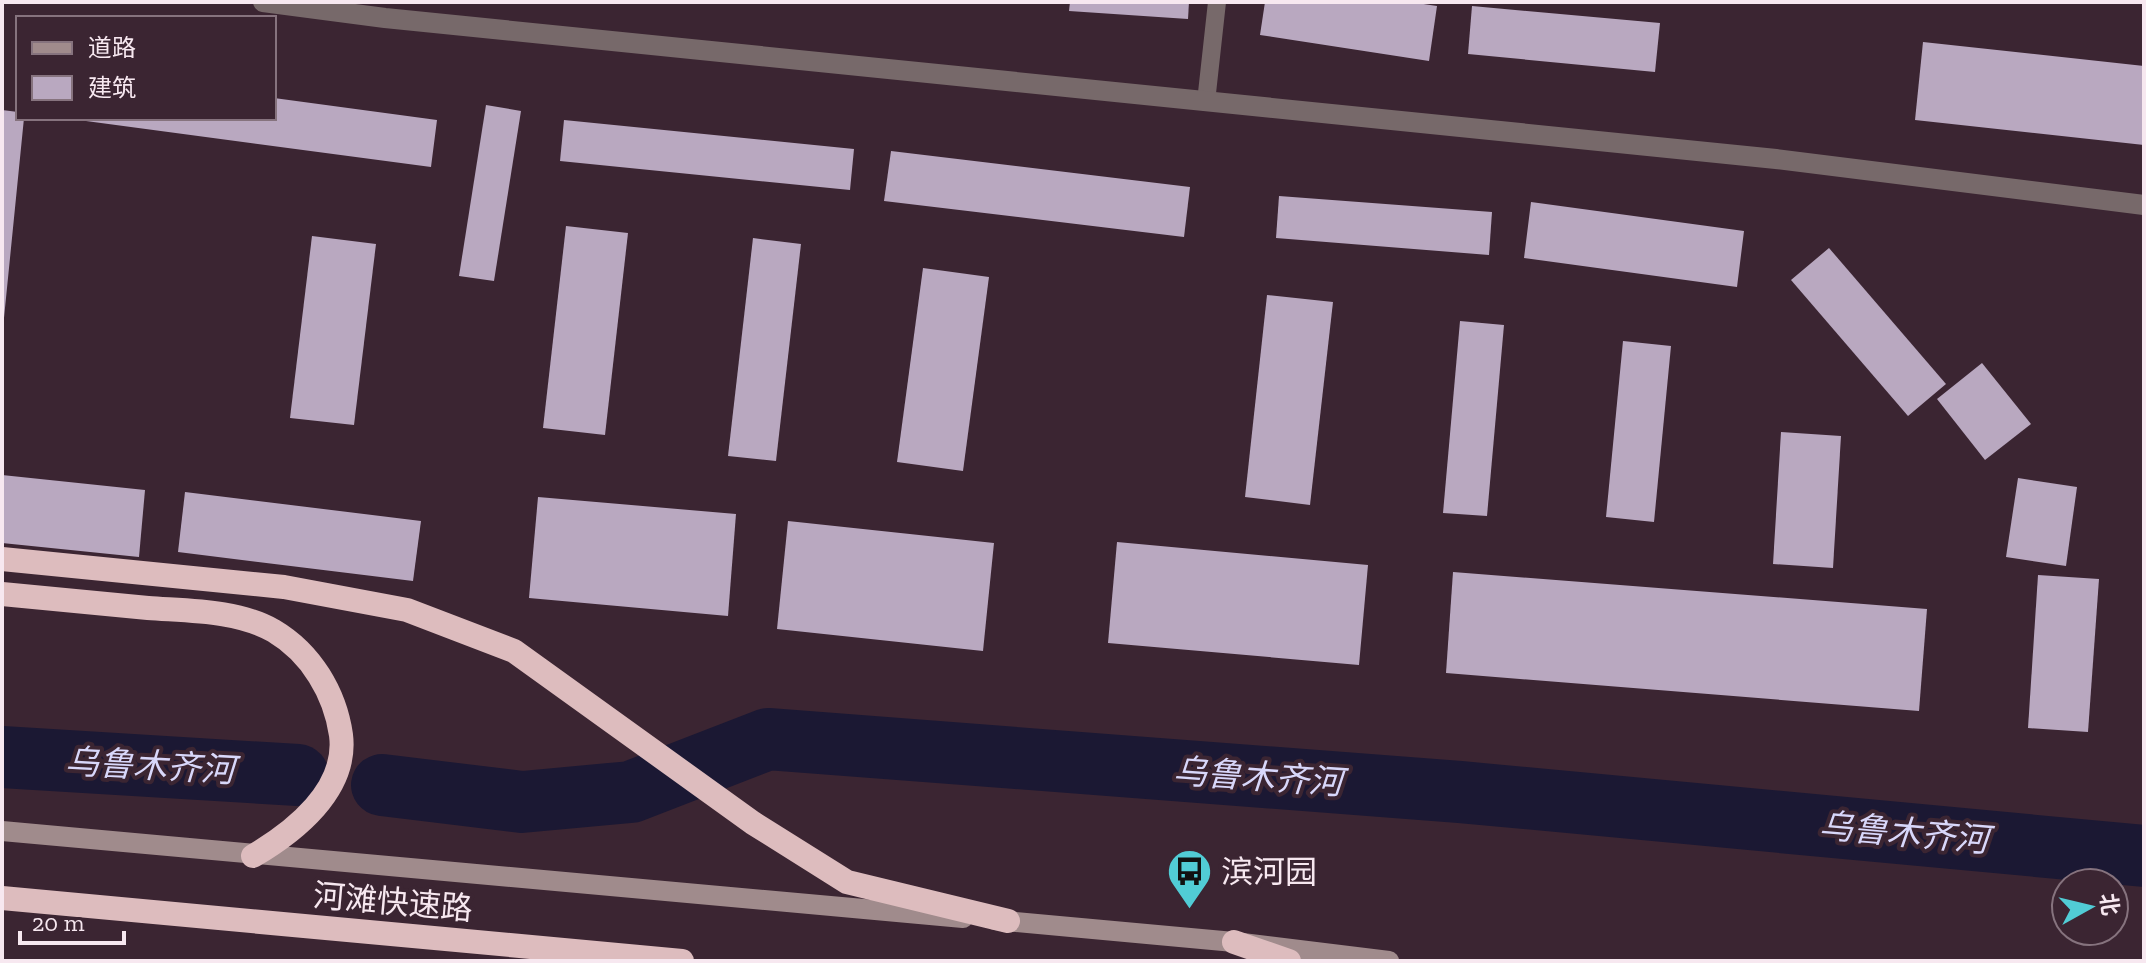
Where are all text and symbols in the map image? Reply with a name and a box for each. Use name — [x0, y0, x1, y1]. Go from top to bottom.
legend — [16, 16, 276, 120]
text: 道路 — [88, 33, 136, 62]
text: 建筑 — [88, 73, 136, 102]
water label: 乌鲁木齐河 — [64, 741, 242, 791]
water label: 乌鲁木齐河 — [1172, 751, 1350, 804]
water label: 乌鲁木齐河 — [1818, 805, 1996, 861]
bus stop icon: 滨河园 — [1166, 848, 1214, 911]
place label: 滨河园 — [1221, 853, 1317, 891]
north arrow — [2050, 867, 2130, 947]
street label: 河滩快速路 — [312, 876, 474, 928]
text: 北 — [2094, 892, 2124, 917]
scale bar — [20, 895, 124, 945]
text: 20 m — [32, 908, 85, 937]

